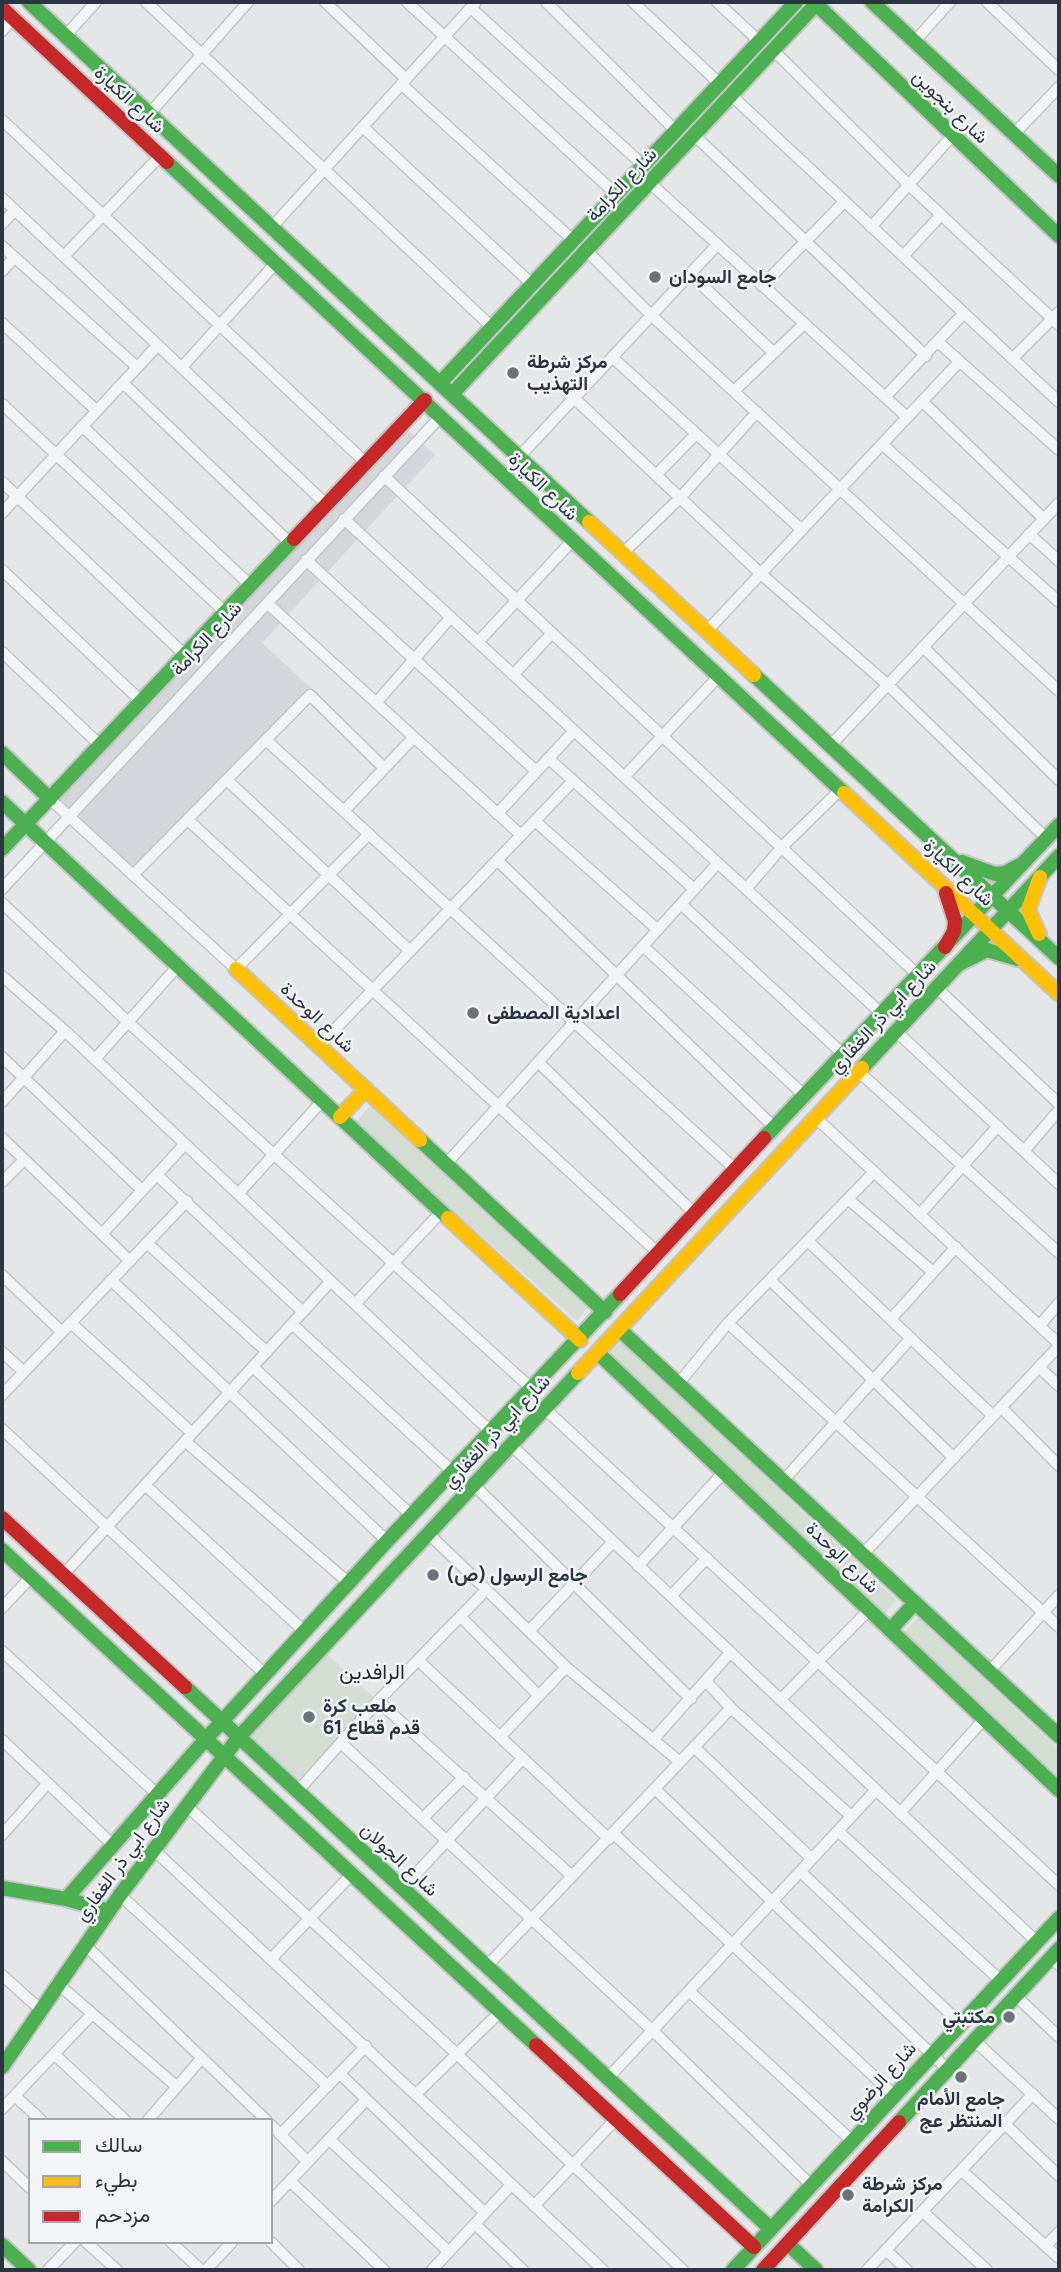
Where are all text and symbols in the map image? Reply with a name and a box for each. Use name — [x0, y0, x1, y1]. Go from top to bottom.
street label: شارع الكيارة — [89, 62, 169, 138]
street label: شارع بنجوين — [907, 65, 993, 149]
street label: شارع الكرامة — [582, 143, 662, 227]
place label: جامع السودان — [669, 266, 776, 288]
marker: جامع السودان — [647, 269, 663, 285]
place label: مركز شرطة التهذيب — [527, 351, 608, 395]
marker: مركز شرطة التهذيب — [505, 365, 521, 381]
street label: شارع الكيارة — [503, 448, 583, 526]
street label: شارع الكرامة — [167, 597, 247, 681]
street label: شارع الكيارة — [918, 835, 998, 911]
street label: شارع ابي ذر الغفاري — [825, 955, 941, 1079]
street label: شارع الوحدة — [275, 978, 359, 1058]
place label: اعدادية المصطفى — [487, 1002, 620, 1024]
marker: اعدادية المصطفى — [465, 1005, 481, 1021]
street label: شارع ابي ذر الغفاري — [439, 1370, 555, 1494]
street label: شارع الوحدة — [801, 1518, 883, 1598]
place label: جامع الرسول (ص) — [447, 1564, 588, 1586]
marker: جامع الرسول (ص) — [425, 1567, 441, 1583]
district label: الرافدين — [339, 1660, 405, 1686]
place label: ملعب كرة قدم قطاع 61 — [323, 1695, 420, 1739]
marker: ملعب كرة قدم قطاع 61 — [301, 1709, 317, 1725]
street label: شارع ابي ذر الغفاري — [71, 1794, 175, 1926]
street label: شارع الجولان — [355, 1818, 443, 1902]
place label: مكتبتي — [942, 2006, 995, 2028]
marker: مكتبتي — [1001, 2009, 1017, 2025]
street label: شارع الرضوي — [840, 2038, 922, 2124]
marker: جامع الأمام المنتظر عج — [953, 2069, 969, 2085]
place label: جامع الأمام المنتظر عج — [917, 2088, 1005, 2132]
legend — [28, 2118, 273, 2244]
text: سالك — [95, 2132, 142, 2157]
text: بطيء — [95, 2167, 138, 2192]
place label: مركز شرطة الكرامة — [862, 2173, 943, 2217]
marker: مركز شرطة الكرامة — [840, 2187, 856, 2203]
text: مزدحم — [95, 2202, 150, 2227]

